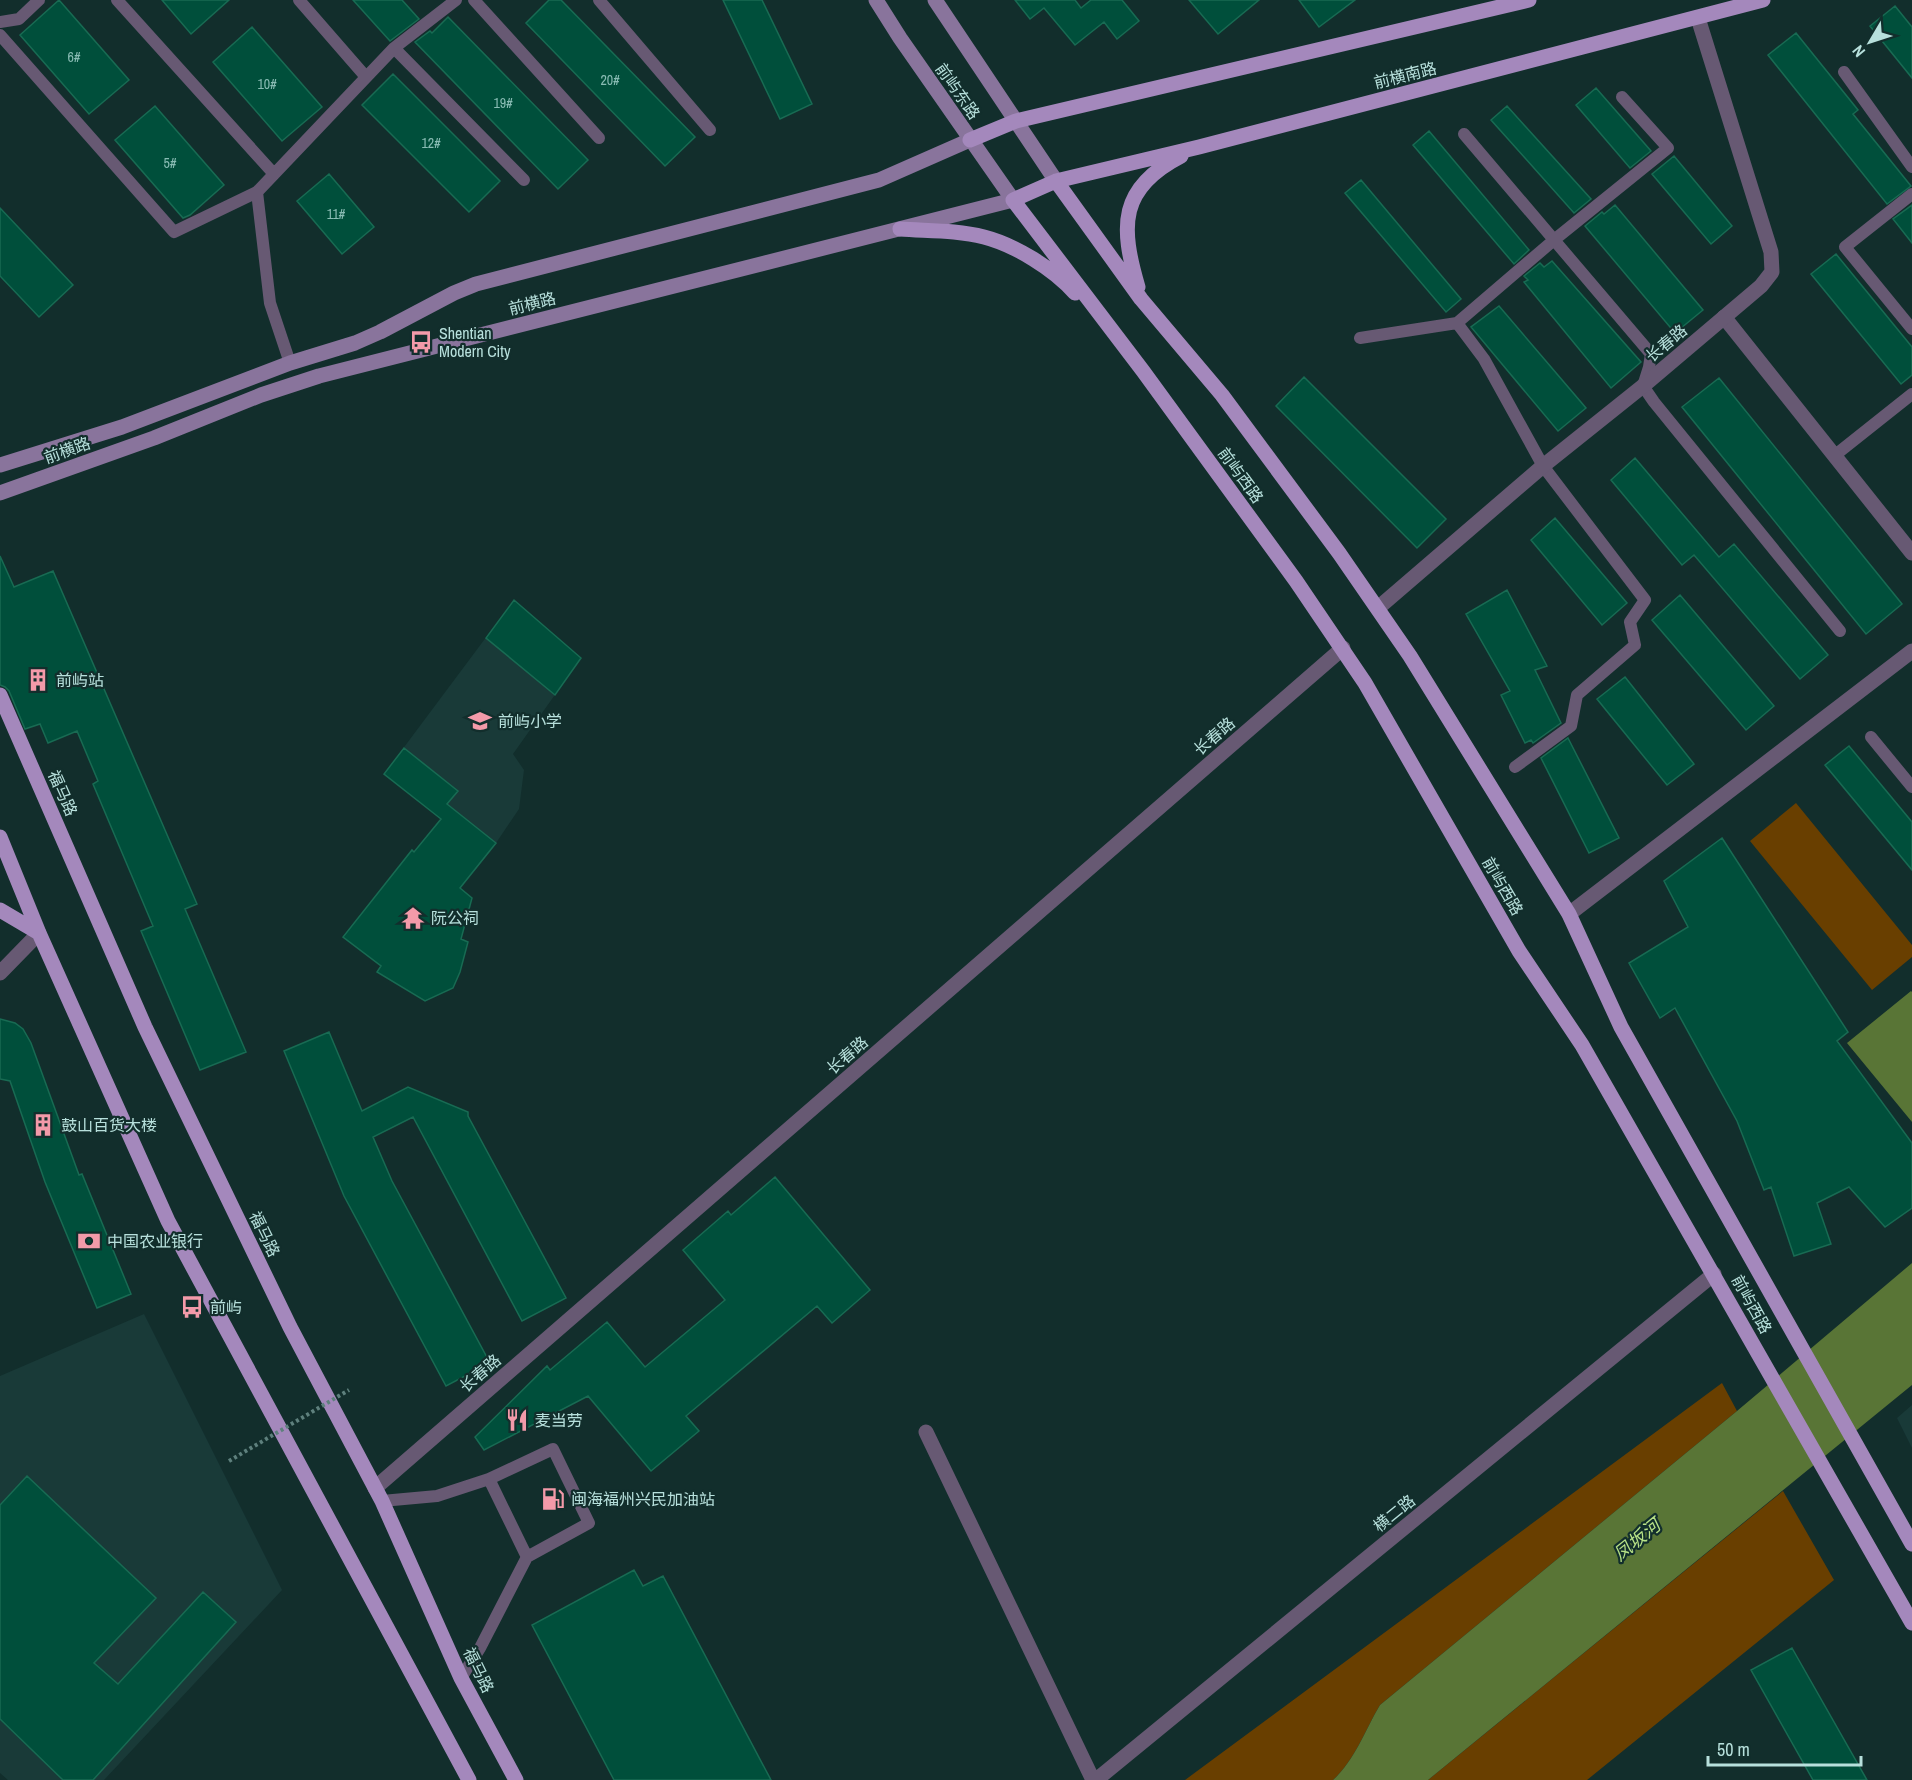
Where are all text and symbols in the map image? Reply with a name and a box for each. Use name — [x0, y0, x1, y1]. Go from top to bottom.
north arrow — [1840, 12, 1900, 72]
text: N — [1847, 41, 1870, 62]
house number: 6# — [68, 48, 81, 66]
street label: 前横南路 — [1371, 57, 1439, 93]
street label: 前屿东路 — [931, 58, 985, 124]
house number: 20# — [600, 71, 620, 89]
house number: 10# — [257, 75, 277, 93]
house number: 19# — [493, 94, 513, 112]
house number: 12# — [421, 134, 441, 152]
house number: 5# — [164, 154, 177, 172]
house number: 11# — [327, 205, 346, 223]
street label: 前横路 — [506, 287, 558, 319]
street label: 长春路 — [1641, 319, 1691, 367]
place label: Shentian Modern City — [439, 322, 511, 362]
bus stop icon: Shentian Modern City — [408, 329, 434, 355]
street label: 前横路 — [41, 431, 93, 469]
street label: 前屿西路 — [1213, 443, 1269, 507]
building icon: 前屿站 — [25, 667, 51, 693]
place label: 前屿站 — [56, 669, 104, 691]
school or university icon: 前屿小学 — [467, 708, 493, 734]
place label: 前屿小学 — [498, 710, 562, 732]
street label: 长春路 — [1189, 712, 1239, 760]
street label: 福马路 — [43, 767, 83, 819]
street label: 前屿西路 — [1477, 853, 1529, 919]
temple icon: 阮公祠 — [400, 905, 426, 931]
place label: 阮公祠 — [431, 907, 479, 929]
street label: 长春路 — [822, 1031, 872, 1079]
building icon: 鼓山百货大楼 — [30, 1112, 56, 1138]
place label: 鼓山百货大楼 — [61, 1114, 157, 1136]
street label: 福马路 — [245, 1208, 285, 1260]
bank icon: 中国农业银行 — [76, 1228, 102, 1254]
place label: 中国农业银行 — [107, 1230, 203, 1252]
street label: 前屿西路 — [1727, 1271, 1777, 1337]
bus stop icon: 前屿 — [179, 1294, 205, 1320]
place label: 前屿 — [210, 1296, 242, 1318]
street label: 长春路 — [455, 1349, 505, 1397]
restaurant icon: 麦当劳 — [504, 1407, 530, 1433]
place label: 麦当劳 — [535, 1409, 583, 1431]
fuel station icon: 闽海福州兴民加油站 — [540, 1486, 566, 1512]
place label: 闽海福州兴民加油站 — [571, 1488, 715, 1510]
street label: 横二路 — [1368, 1489, 1420, 1537]
water label: 凤坂河 — [1608, 1511, 1668, 1566]
street label: 福马路 — [459, 1644, 499, 1696]
scale bar — [1708, 1729, 1861, 1767]
text: 50 m — [1717, 1737, 1750, 1762]

